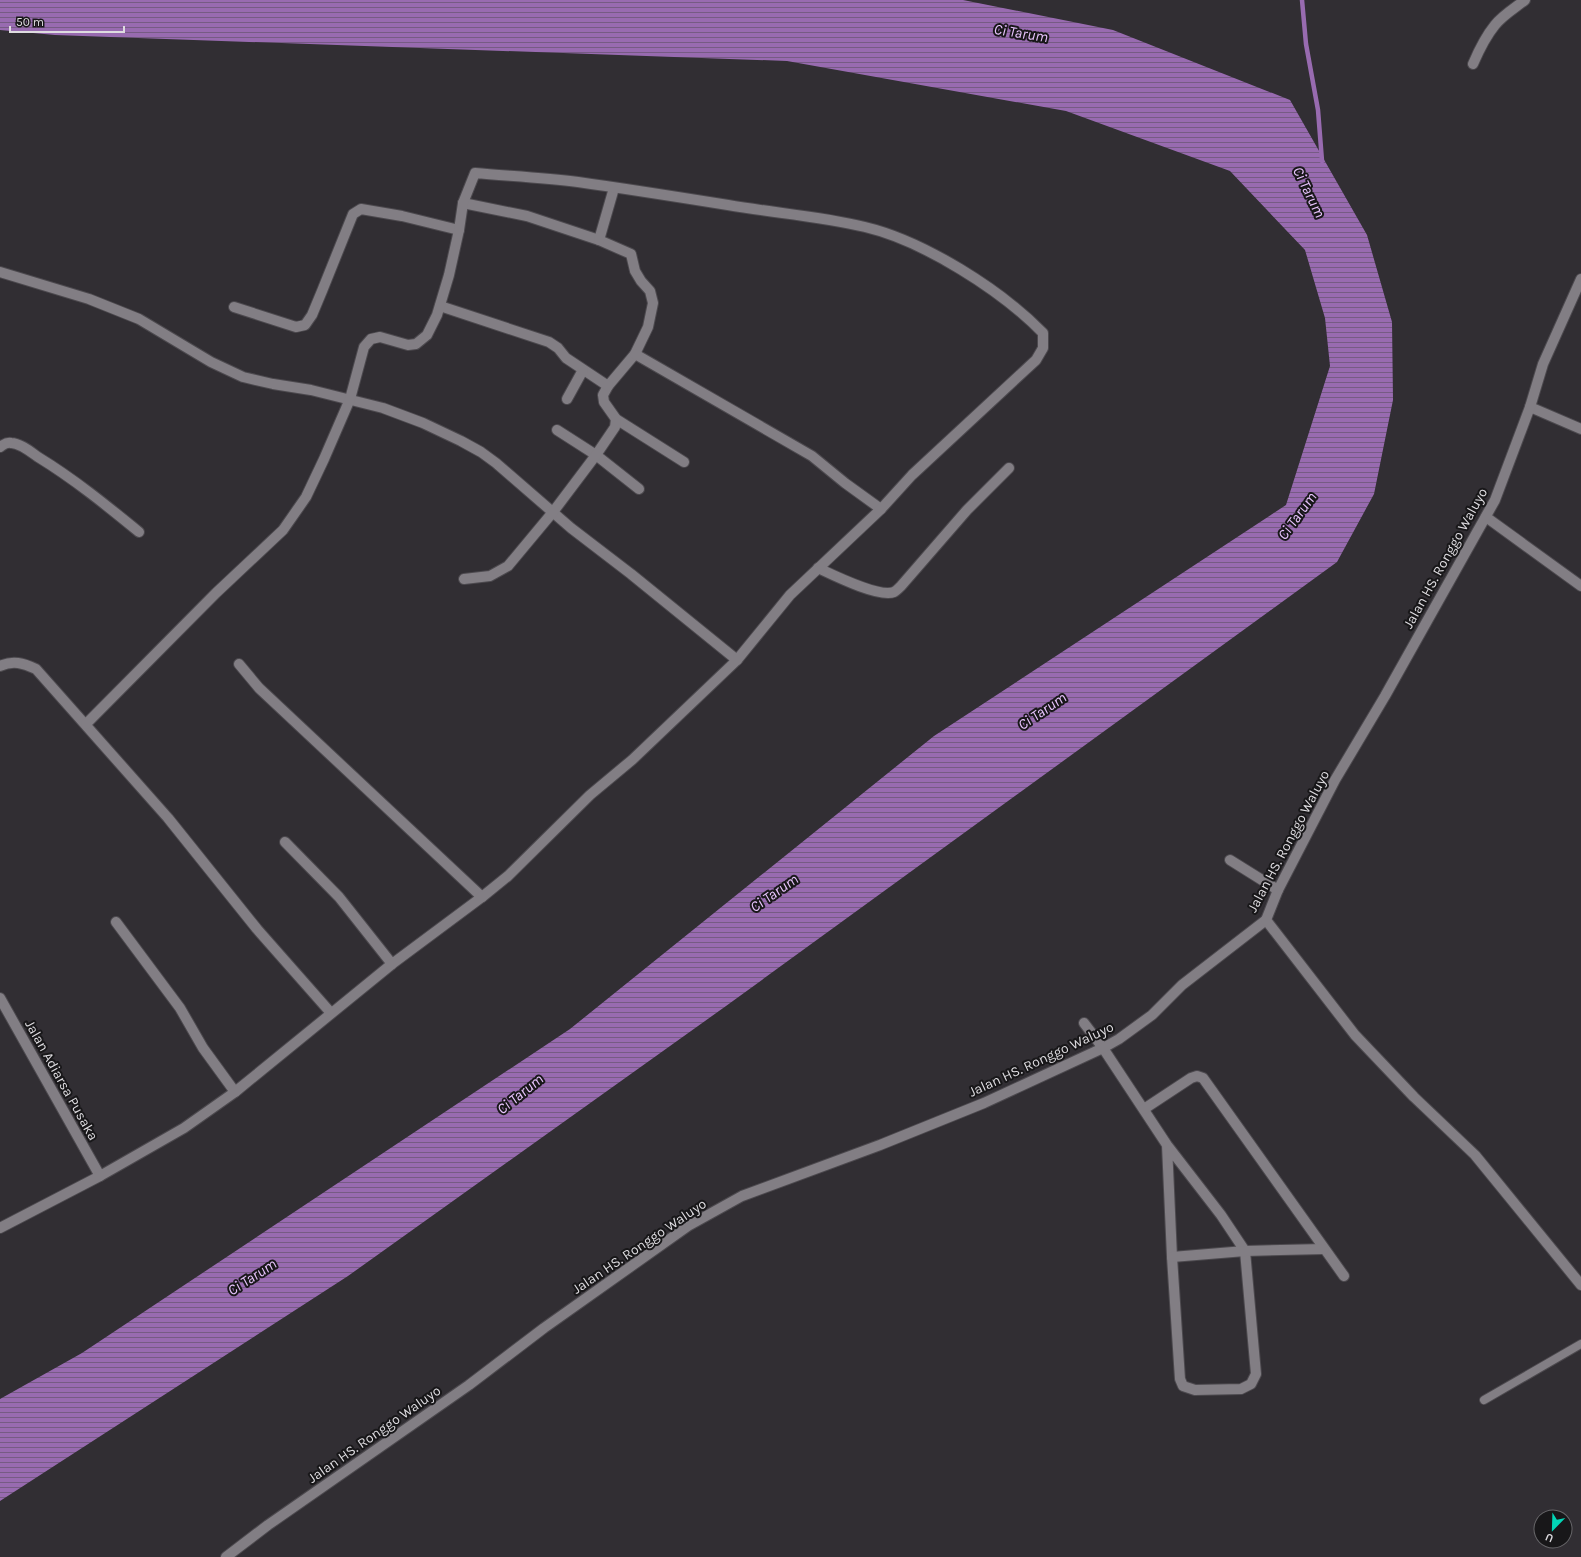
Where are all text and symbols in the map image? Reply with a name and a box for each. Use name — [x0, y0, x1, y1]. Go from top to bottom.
scale bar — [10, 8, 124, 34]
text: 50 m — [16, 15, 44, 29]
water label: Ci Tarum — [993, 20, 1049, 46]
water label: Ci Tarum — [1289, 164, 1329, 220]
street label: Jalan HS. Ronggo Waluyo — [1400, 485, 1491, 632]
water label: Ci Tarum — [1274, 489, 1320, 543]
water label: Ci Tarum — [1014, 688, 1070, 734]
street label: Jalan HS. Ronggo Waluyo — [1244, 767, 1333, 915]
water label: Ci Tarum — [746, 870, 802, 916]
street label: Jalan Adiarsa Pusaka — [21, 1017, 102, 1144]
street label: Jalan HS. Ronggo Waluyo — [966, 1018, 1116, 1101]
water label: Ci Tarum — [493, 1070, 547, 1118]
street label: Jalan HS. Ronggo Waluyo — [569, 1195, 710, 1298]
water label: Ci Tarum — [224, 1255, 280, 1299]
street label: Jalan HS. Ronggo Waluyo — [305, 1382, 444, 1487]
north arrow — [1533, 1509, 1573, 1549]
text: U — [1543, 1530, 1555, 1545]

